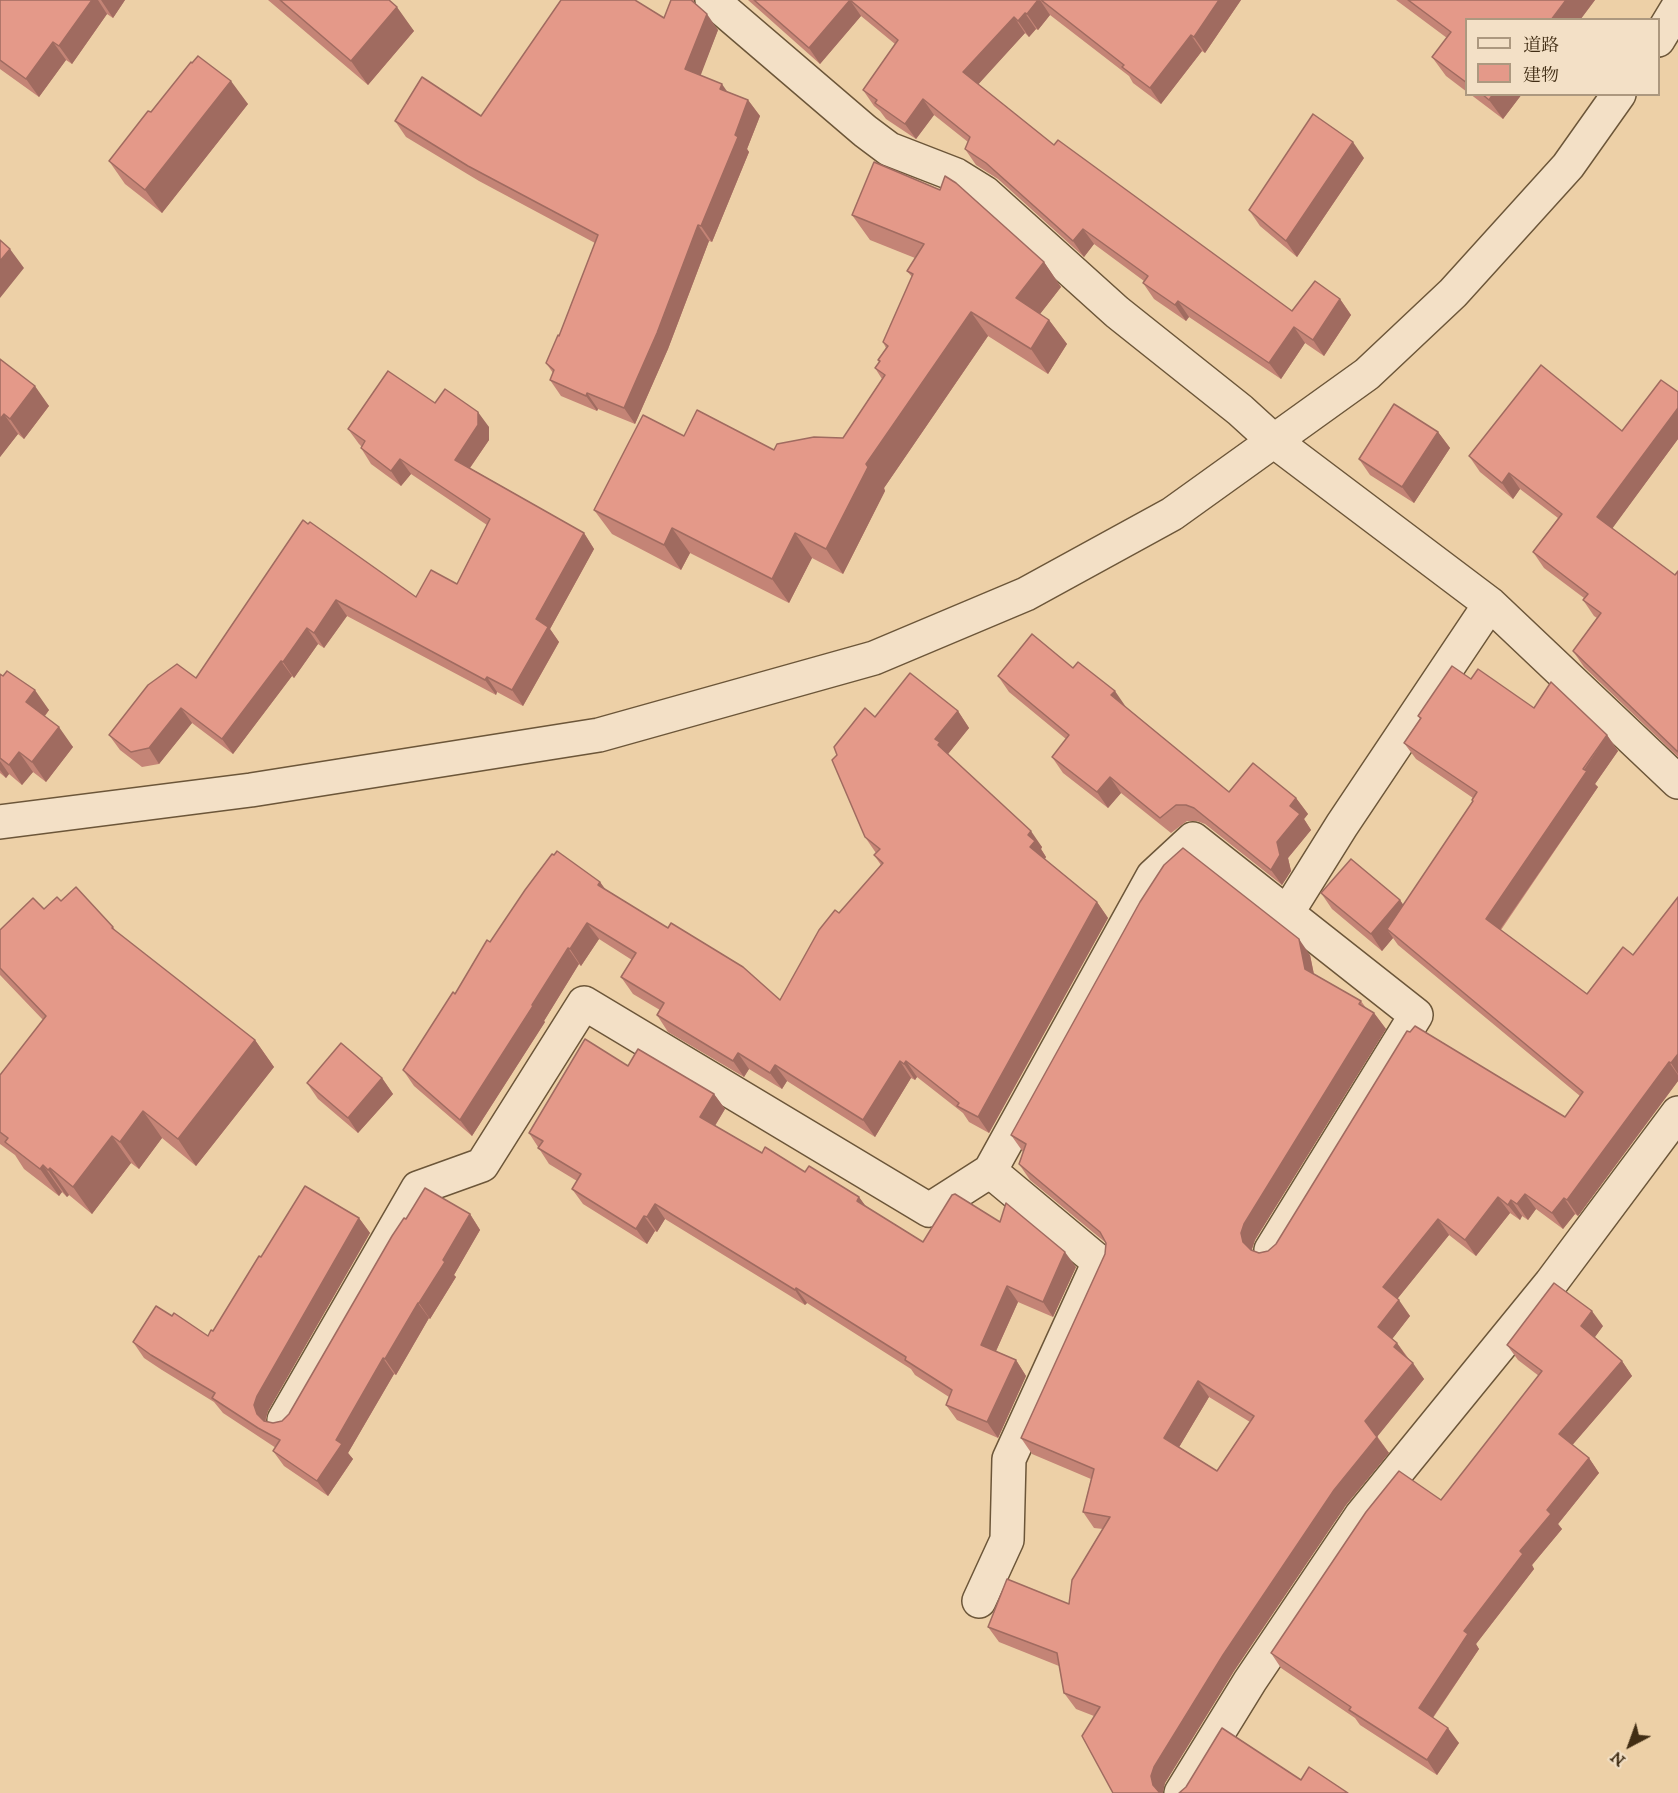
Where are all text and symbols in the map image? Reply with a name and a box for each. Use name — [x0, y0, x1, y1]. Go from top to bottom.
legend — [1465, 18, 1660, 96]
text: 道路 — [1523, 35, 1559, 57]
text: 建物 — [1523, 65, 1559, 87]
north arrow — [1600, 1715, 1660, 1775]
text: N — [1607, 1747, 1630, 1770]

